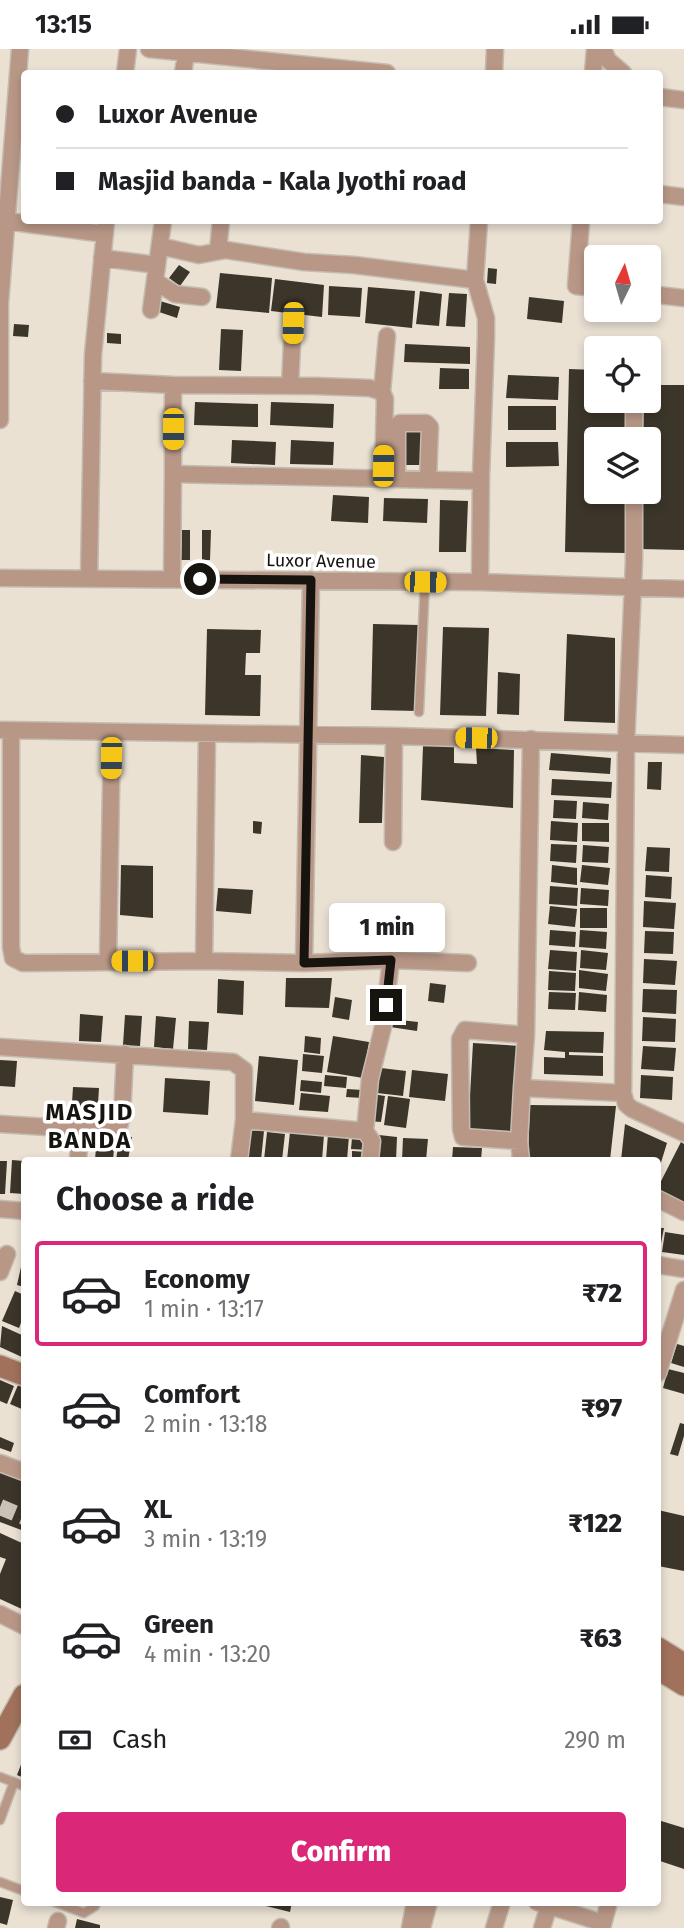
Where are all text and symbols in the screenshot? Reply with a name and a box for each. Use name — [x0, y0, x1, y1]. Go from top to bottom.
text: 13:15 — [35, 9, 92, 40]
text: Luxor Avenue — [98, 99, 258, 130]
text: Masjid banda - Kala Jyothi road — [98, 166, 467, 197]
north arrow — [584, 245, 662, 322]
map controls — [584, 245, 661, 504]
car — [282, 302, 305, 344]
button: locate — [584, 336, 661, 413]
car — [163, 408, 184, 450]
button: layers — [584, 427, 661, 504]
car — [373, 445, 394, 487]
street label: Luxor Avenue — [266, 549, 376, 573]
route start — [184, 563, 216, 595]
car — [404, 571, 447, 593]
car — [455, 727, 498, 749]
car — [101, 737, 122, 779]
callout: 1 min — [328, 904, 444, 953]
text: 1 min — [359, 913, 415, 941]
car — [112, 951, 154, 972]
route end — [370, 989, 402, 1021]
district label: MASJID BANDA — [46, 1098, 134, 1154]
text: Choose a ride — [56, 1180, 254, 1218]
icon: car — [60, 1262, 123, 1325]
text: Economy — [144, 1264, 250, 1295]
text: ₹72 — [582, 1278, 622, 1309]
text: 1 min · 13:17 — [144, 1295, 264, 1323]
icon: car — [60, 1377, 123, 1440]
text: Comfort — [144, 1379, 240, 1410]
text: ₹97 — [581, 1393, 622, 1424]
text: 2 min · 13:18 — [144, 1410, 268, 1438]
icon: car — [60, 1492, 123, 1555]
text: XL — [144, 1494, 172, 1525]
text: ₹122 — [568, 1508, 622, 1539]
text: 3 min · 13:19 — [144, 1525, 267, 1553]
icon: car — [60, 1607, 123, 1670]
text: Green — [144, 1609, 214, 1640]
text: ₹63 — [580, 1623, 622, 1654]
text: 4 min · 13:20 — [144, 1640, 271, 1668]
icon: cash — [56, 1721, 94, 1759]
text: Cash — [112, 1724, 168, 1755]
text: 290 m — [564, 1726, 626, 1754]
button: Confirm — [56, 1812, 626, 1892]

